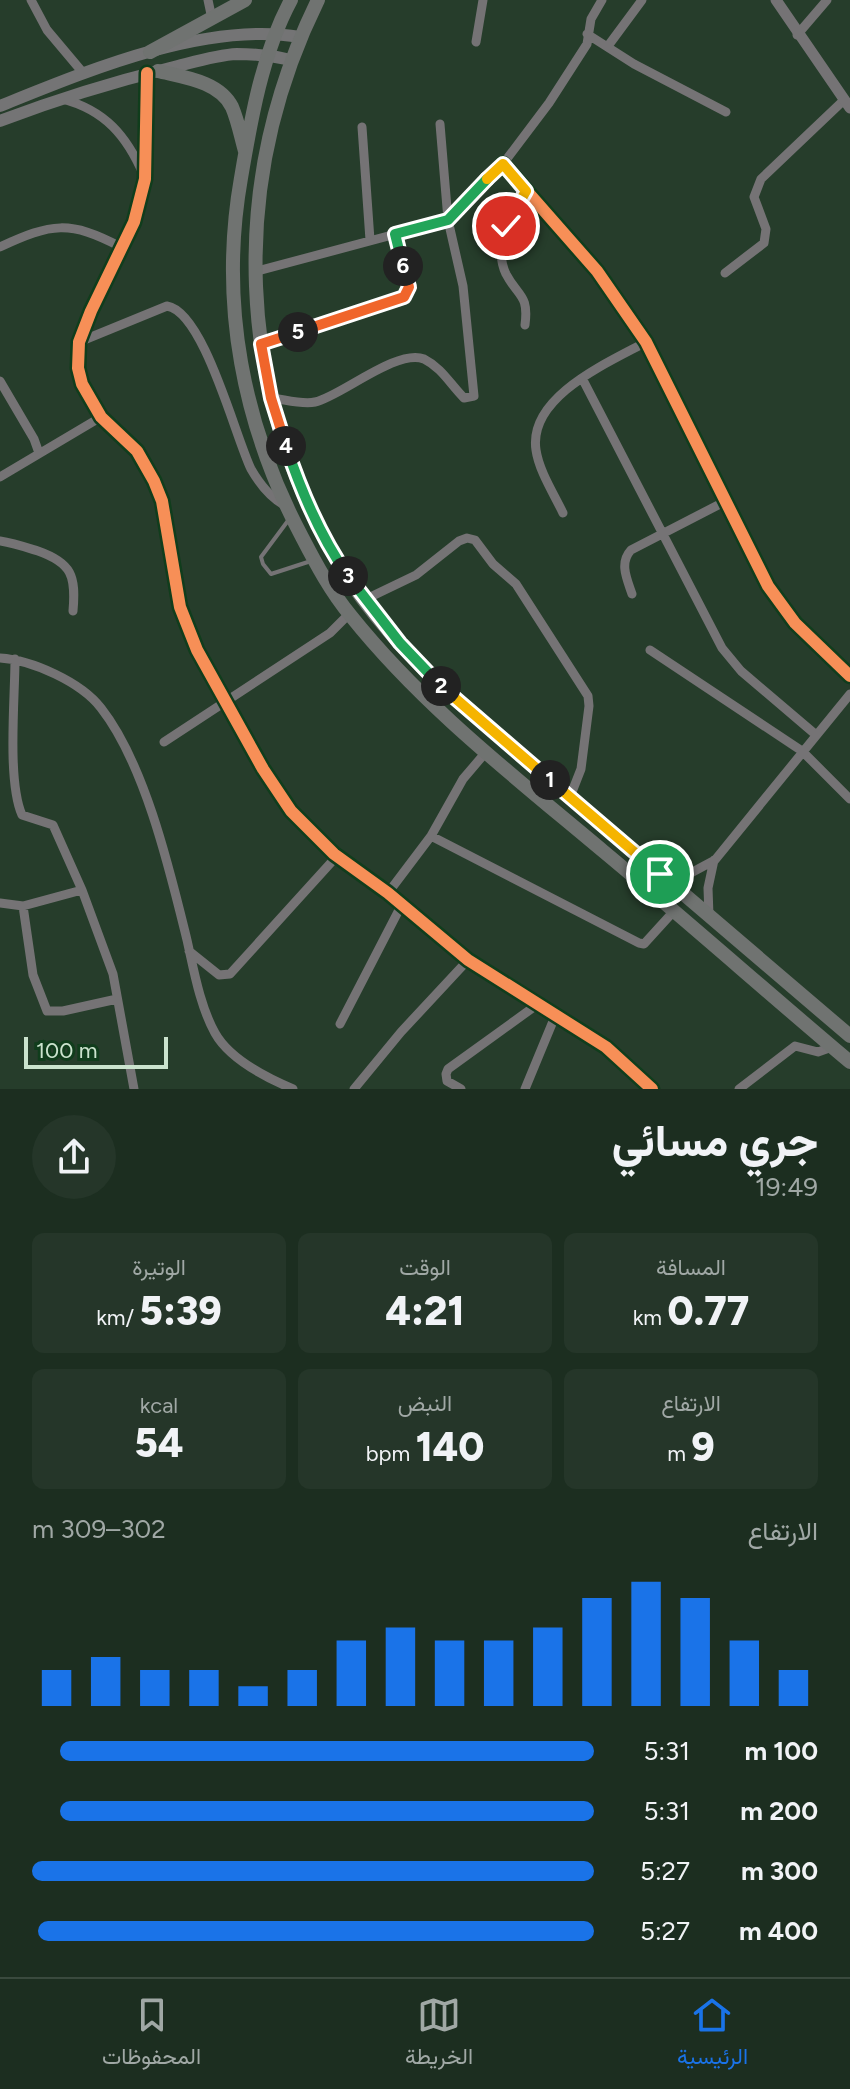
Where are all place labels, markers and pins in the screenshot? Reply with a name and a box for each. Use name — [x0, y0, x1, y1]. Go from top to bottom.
pin — [472, 192, 540, 260]
pin: 6 — [383, 246, 423, 286]
pin: 5 — [278, 312, 318, 352]
pin: 4 — [266, 426, 306, 466]
pin: 3 — [328, 556, 368, 596]
pin: 2 — [421, 666, 461, 706]
pin: 1 — [530, 760, 570, 800]
pin — [626, 840, 694, 908]

